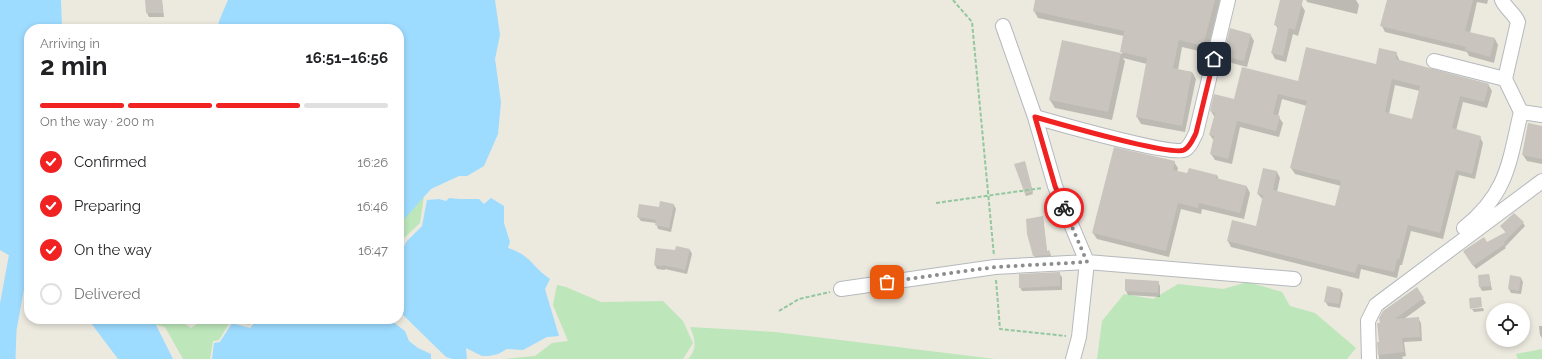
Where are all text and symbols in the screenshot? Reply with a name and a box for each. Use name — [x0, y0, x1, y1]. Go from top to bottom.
text: Arriving in — [40, 36, 100, 51]
pin — [1197, 42, 1231, 76]
icon: home — [1203, 48, 1225, 70]
text: 16:51–16:56 — [305, 49, 388, 67]
text: 2 min — [40, 51, 107, 81]
text: On the way · 200 m — [40, 114, 154, 129]
icon: check — [40, 151, 62, 173]
text: Confirmed — [74, 153, 147, 171]
text: 16:26 — [358, 155, 388, 170]
courier — [1044, 188, 1084, 228]
icon: check — [40, 195, 62, 217]
text: Preparing — [74, 197, 141, 215]
icon: bike — [1053, 197, 1075, 219]
text: 16:46 — [357, 199, 388, 214]
icon: check — [40, 239, 62, 261]
text: On the way — [74, 241, 152, 259]
text: 16:47 — [358, 243, 388, 258]
pin — [870, 265, 904, 299]
icon: bag — [876, 271, 898, 293]
text: Delivered — [74, 285, 141, 303]
map controls — [1486, 303, 1530, 347]
button: locate — [1486, 303, 1530, 347]

